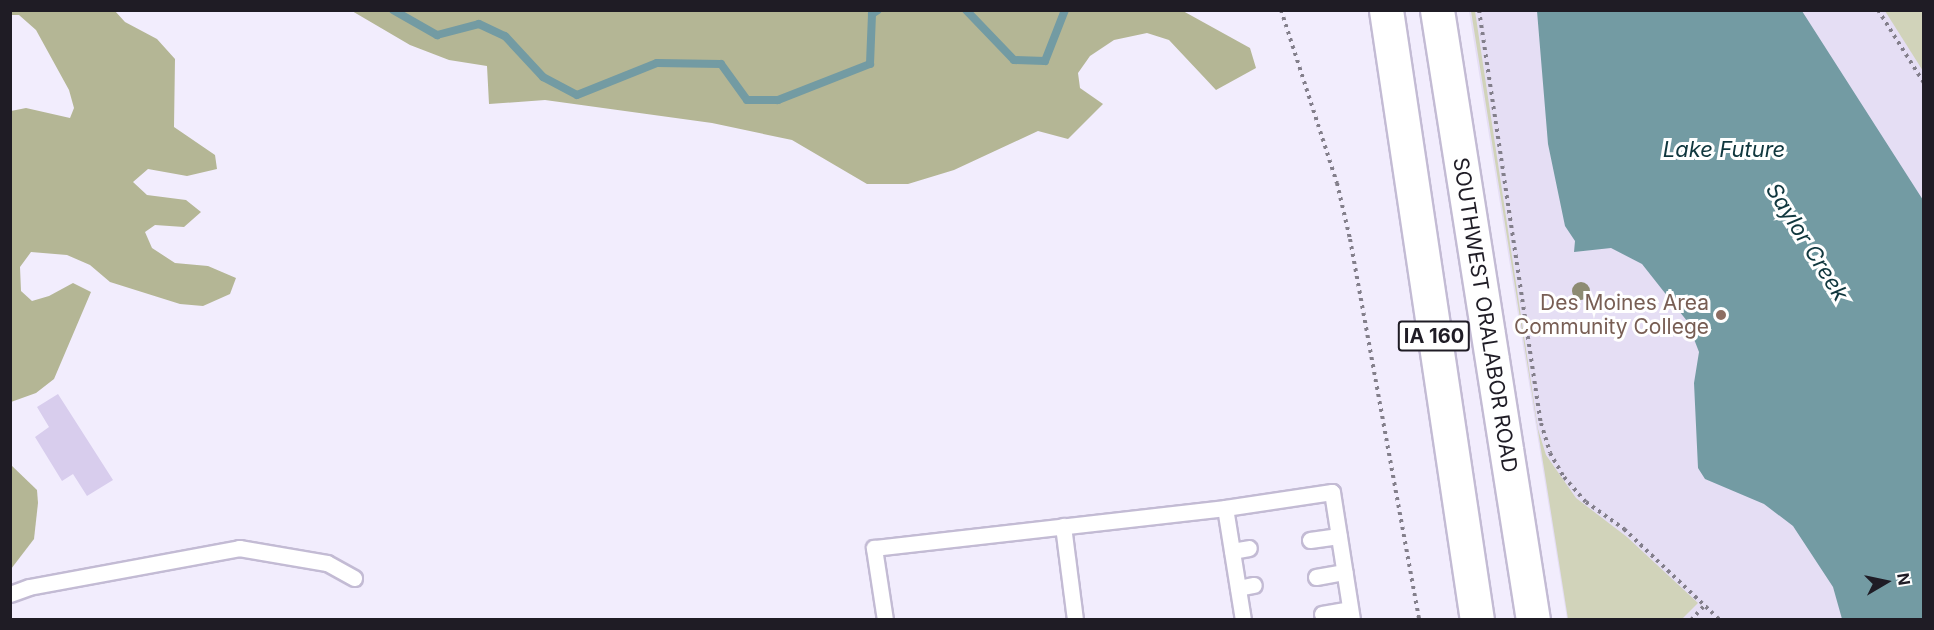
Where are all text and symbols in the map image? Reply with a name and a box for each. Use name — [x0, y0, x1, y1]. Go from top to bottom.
water label: Lake Future — [1663, 137, 1785, 163]
street label: SOUTHWEST ORALABOR ROAD — [1448, 156, 1522, 474]
water label: Saylor Creek — [1760, 178, 1854, 306]
place label: Des Moines Area Community College — [1514, 290, 1709, 340]
marker: Des Moines Area Community College — [1714, 308, 1728, 322]
road number: IA 160 — [1396, 319, 1472, 353]
north arrow — [1856, 552, 1916, 612]
text: N — [1893, 572, 1915, 587]

